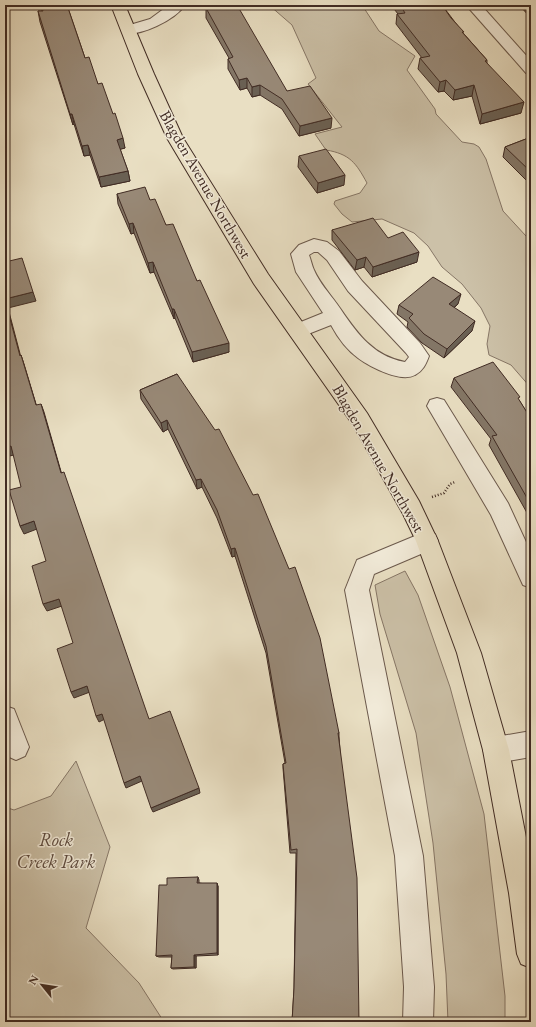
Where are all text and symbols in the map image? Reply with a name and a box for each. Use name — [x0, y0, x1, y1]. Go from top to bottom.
street label: Blagden Avenue Northwest — [155, 106, 257, 262]
street label: Blagden Avenue Northwest — [328, 380, 430, 536]
park label: Rock Creek Park — [17, 827, 96, 874]
north arrow — [22, 965, 62, 1005]
text: N — [25, 973, 42, 987]

